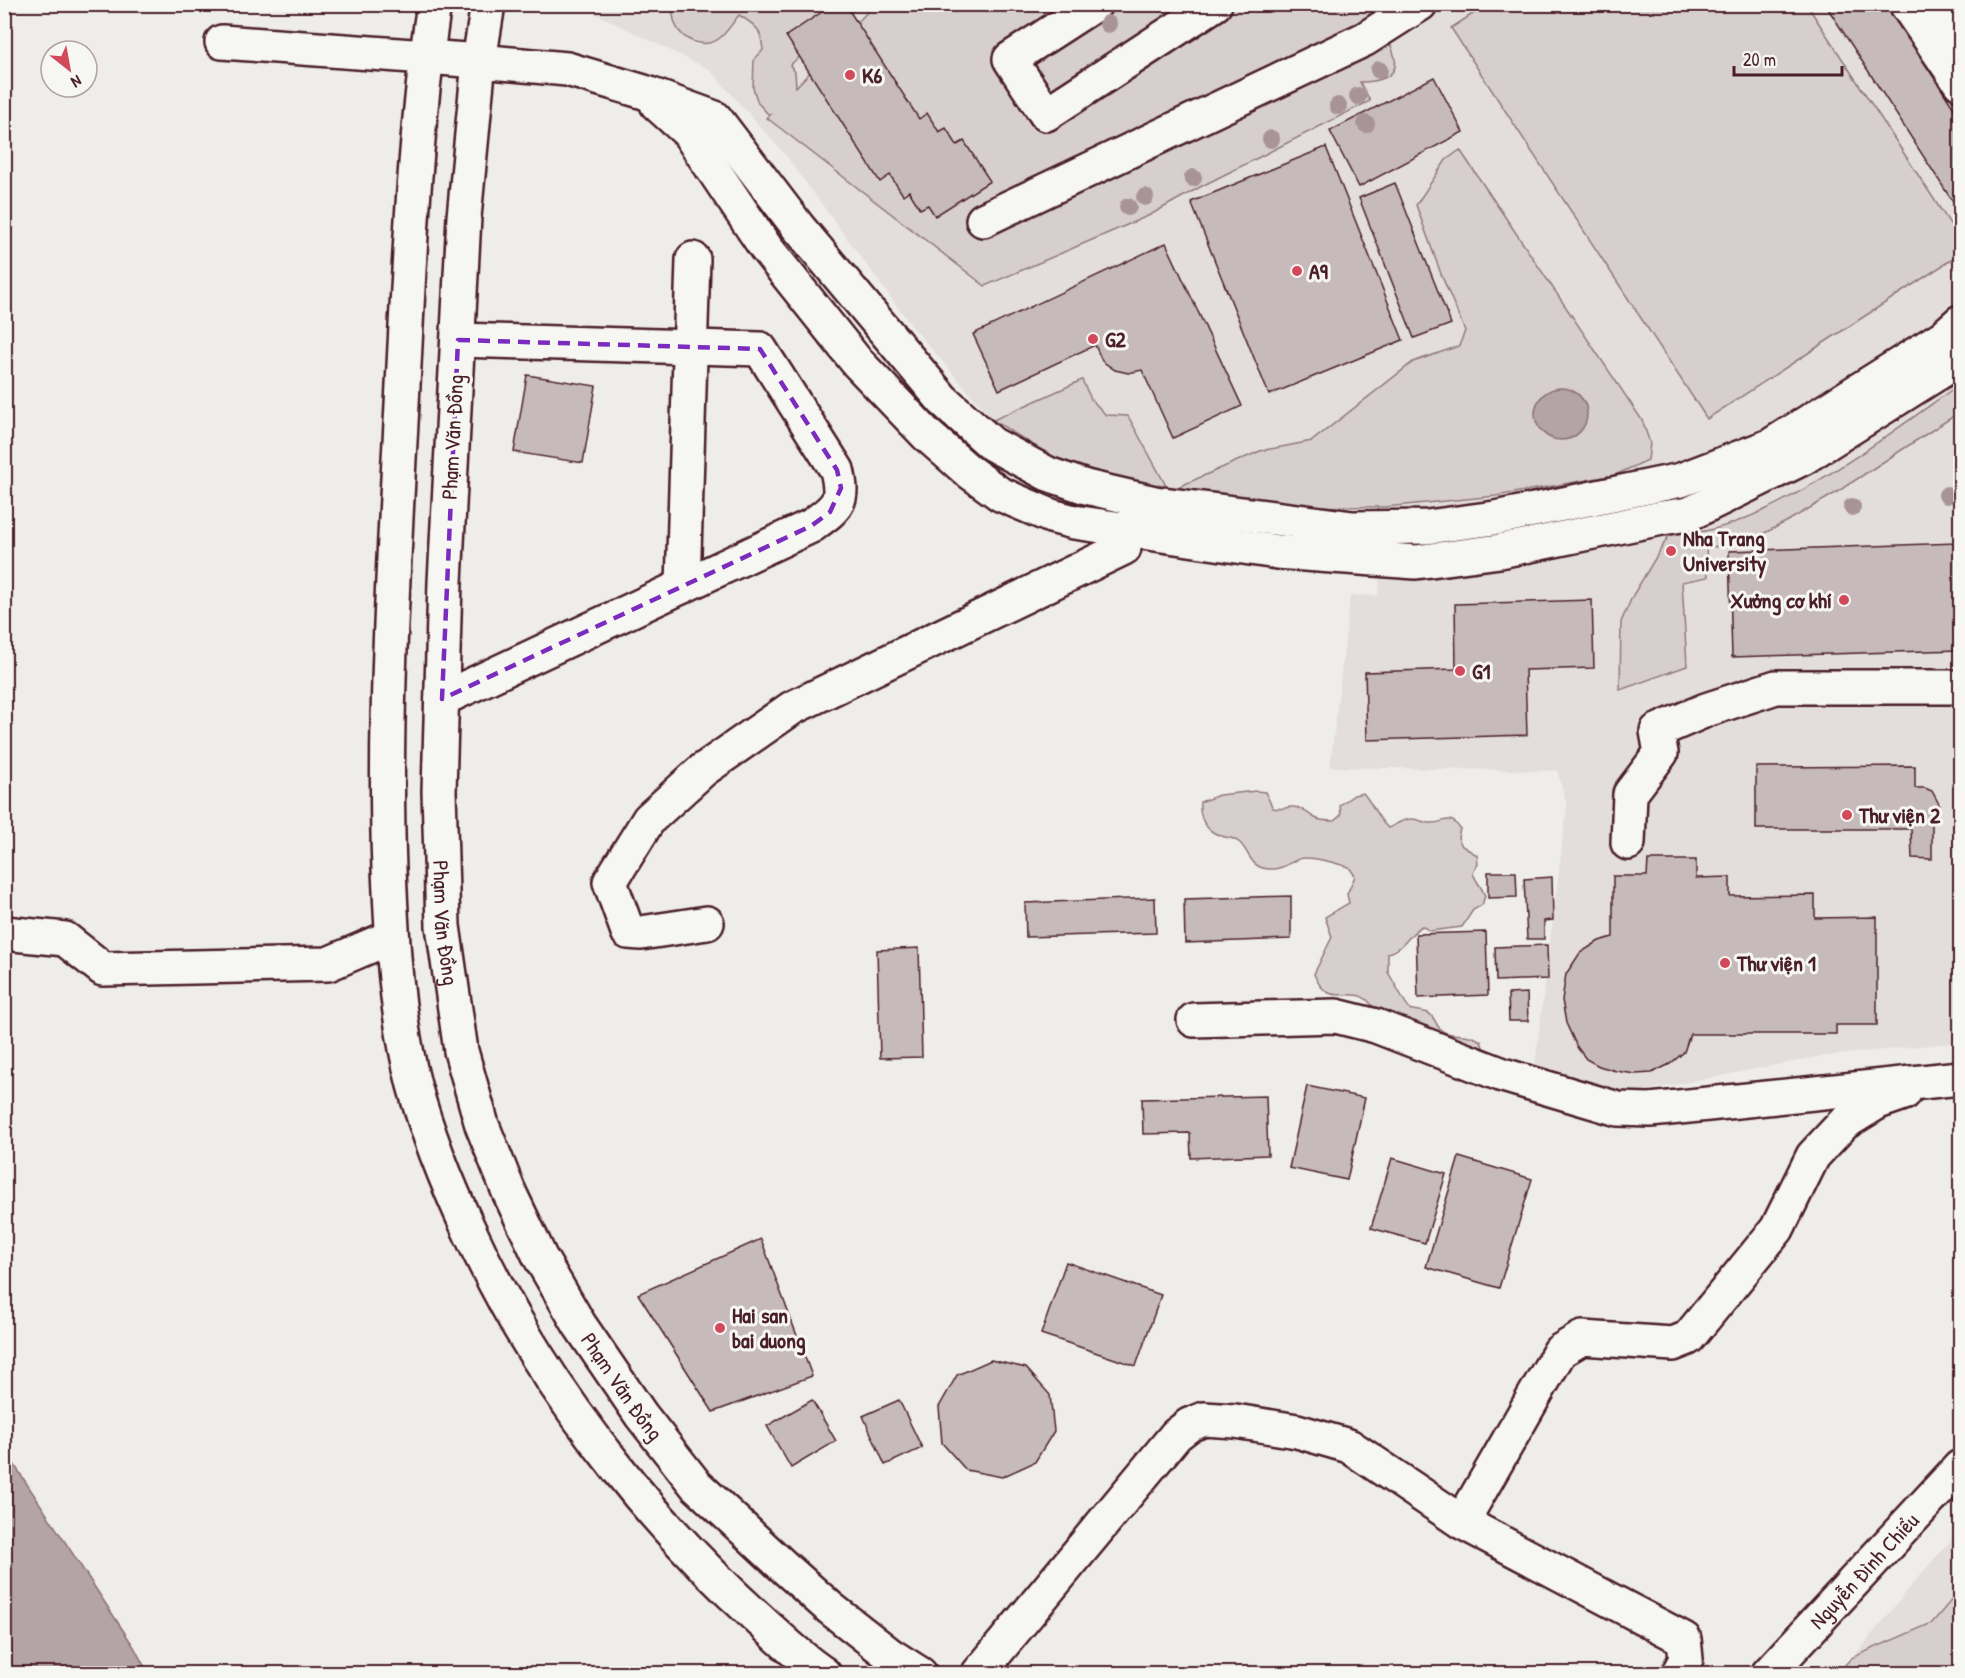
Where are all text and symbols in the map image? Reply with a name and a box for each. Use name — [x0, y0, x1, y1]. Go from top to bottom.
north arrow — [39, 39, 99, 99]
scale bar — [1734, 39, 1842, 77]
text: 20 m — [1743, 47, 1776, 72]
place label: K6 — [862, 60, 883, 90]
marker: K6 — [843, 68, 857, 82]
text: N — [67, 70, 86, 94]
place label: A9 — [1309, 256, 1328, 286]
marker: A9 — [1290, 264, 1304, 278]
place label: G2 — [1105, 324, 1127, 354]
marker: G2 — [1086, 332, 1100, 346]
street label: Phạm Văn Đồng — [434, 374, 470, 500]
place label: Nha Trang University — [1683, 523, 1767, 579]
marker: Nha Trang University — [1664, 544, 1678, 558]
place label: Xưởng cơ khí — [1731, 585, 1832, 616]
marker: Xưởng cơ khí — [1837, 593, 1851, 607]
place label: G1 — [1472, 656, 1491, 686]
marker: G1 — [1453, 664, 1467, 678]
place label: Thư viện 2 — [1858, 800, 1941, 830]
marker: Thư viện 2 — [1840, 808, 1854, 822]
street label: Phạm Văn Đồng — [426, 860, 466, 987]
place label: Thư viện 1 — [1736, 948, 1816, 978]
marker: Thư viện 1 — [1718, 956, 1732, 970]
place label: Hai san bai duong — [732, 1300, 806, 1356]
marker: Hai san bai duong — [713, 1321, 727, 1335]
street label: Phạm Văn Đồng — [574, 1327, 670, 1447]
street label: Nguyễn Đình Chiểu — [1802, 1506, 1926, 1635]

